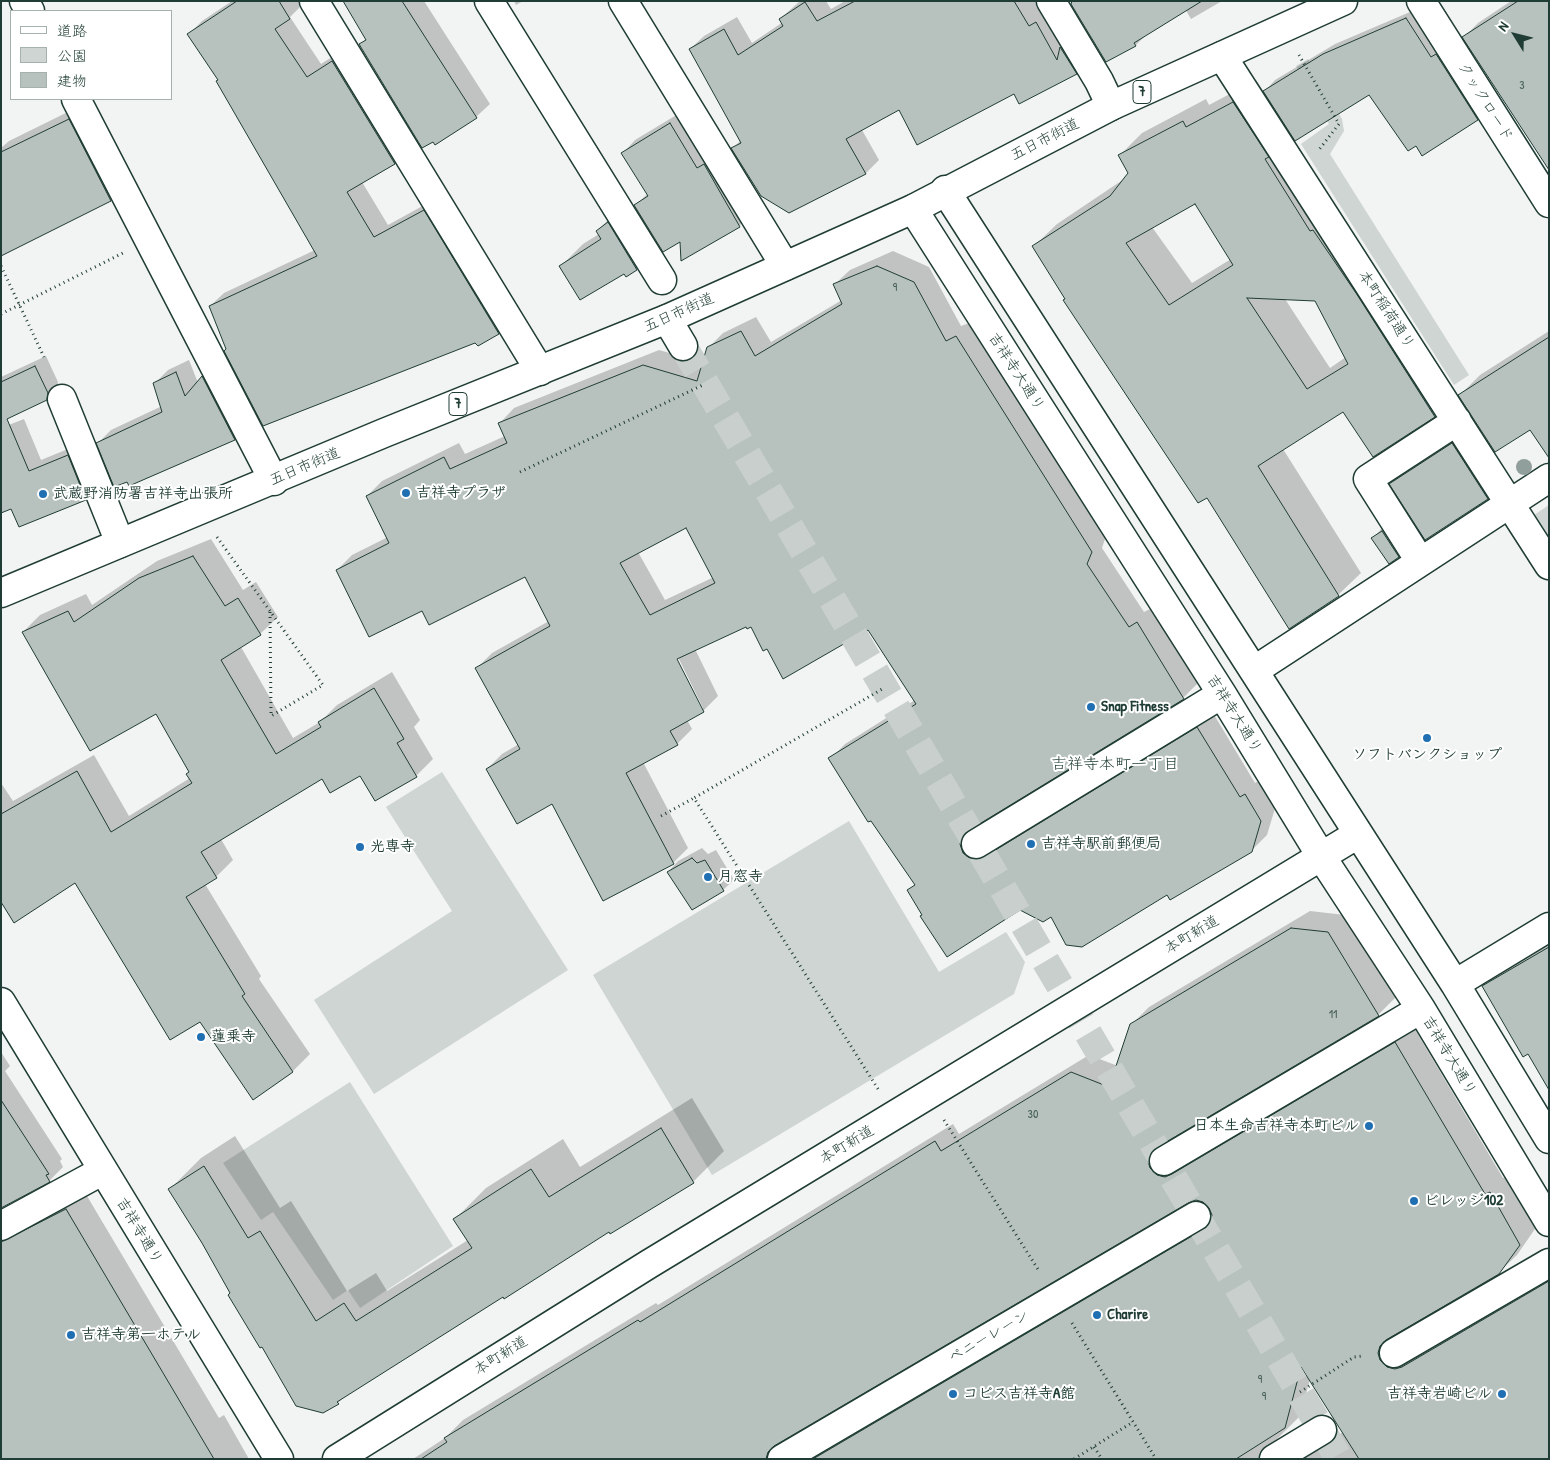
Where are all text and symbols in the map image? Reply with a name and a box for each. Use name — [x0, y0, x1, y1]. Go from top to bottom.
legend — [10, 10, 172, 100]
north arrow — [1490, 10, 1540, 60]
text: N — [1493, 17, 1512, 34]
text: 道路 — [57, 20, 87, 41]
text: 公園 — [57, 45, 87, 66]
street label: クックロード — [1454, 59, 1516, 145]
text: 建物 — [57, 70, 87, 91]
house number: 3 — [1519, 79, 1525, 93]
road number: 7 — [1133, 80, 1151, 104]
street label: 五日市街道 — [1008, 115, 1082, 165]
street label: 本町稲荷通り — [1354, 267, 1418, 353]
house number: 9 — [893, 281, 897, 295]
street label: 五日市街道 — [641, 290, 717, 336]
street label: 吉祥寺大通り — [984, 329, 1048, 415]
road number: 7 — [449, 392, 467, 416]
street label: 五日市街道 — [267, 444, 343, 490]
place label: 吉祥寺プラザ — [416, 484, 506, 502]
place label: 武蔵野消防署吉祥寺出張所 — [53, 485, 233, 503]
marker: 吉祥寺プラザ — [400, 487, 412, 499]
marker: 武蔵野消防署吉祥寺出張所 — [37, 488, 49, 500]
street label: 吉祥寺大通り — [1203, 671, 1265, 757]
place label: Snap Fitness — [1101, 698, 1169, 716]
marker: Snap Fitness — [1085, 701, 1097, 713]
marker: ソフトバンクショップ — [1421, 732, 1433, 744]
place label: ソフトバンクショップ — [1352, 746, 1502, 764]
district label: 吉祥寺本町一丁目 — [1051, 755, 1179, 775]
place label: 吉祥寺駅前郵便局 — [1041, 835, 1161, 853]
place label: 光専寺 — [370, 838, 415, 856]
marker: 吉祥寺駅前郵便局 — [1025, 838, 1037, 850]
marker: 光専寺 — [354, 841, 366, 853]
place label: 月窓寺 — [718, 868, 763, 886]
marker: 月窓寺 — [702, 871, 714, 883]
street label: 本町新道 — [1162, 912, 1222, 958]
house number: 11 — [1329, 1008, 1337, 1022]
street label: 吉祥寺大通り — [1418, 1013, 1480, 1099]
place label: 蓮乗寺 — [211, 1028, 256, 1046]
marker: 蓮乗寺 — [195, 1031, 207, 1043]
house number: 30 — [1028, 1108, 1038, 1122]
place label: 日本生命吉祥寺本町ビル — [1194, 1117, 1359, 1135]
marker: 日本生命吉祥寺本町ビル — [1363, 1120, 1375, 1132]
street label: 本町新道 — [817, 1122, 877, 1168]
place label: ビレッジ102 — [1424, 1192, 1503, 1210]
street label: 吉祥寺通り — [112, 1194, 166, 1268]
marker: ビレッジ102 — [1408, 1195, 1420, 1207]
place label: Charire — [1107, 1306, 1148, 1324]
street label: ペニーレーン — [945, 1307, 1033, 1367]
marker: Charire — [1091, 1309, 1103, 1321]
place label: 吉祥寺第一ホテル — [81, 1326, 201, 1344]
marker: 吉祥寺第一ホテル — [65, 1329, 77, 1341]
street label: 本町新道 — [471, 1332, 531, 1380]
house number: 9 — [1258, 1373, 1262, 1387]
place label: コピス吉祥寺A館 — [963, 1385, 1075, 1403]
place label: 吉祥寺岩崎ビル — [1387, 1385, 1492, 1403]
marker: コピス吉祥寺A館 — [947, 1388, 959, 1400]
marker: 吉祥寺岩崎ビル — [1496, 1388, 1508, 1400]
house number: 9 — [1262, 1390, 1266, 1404]

